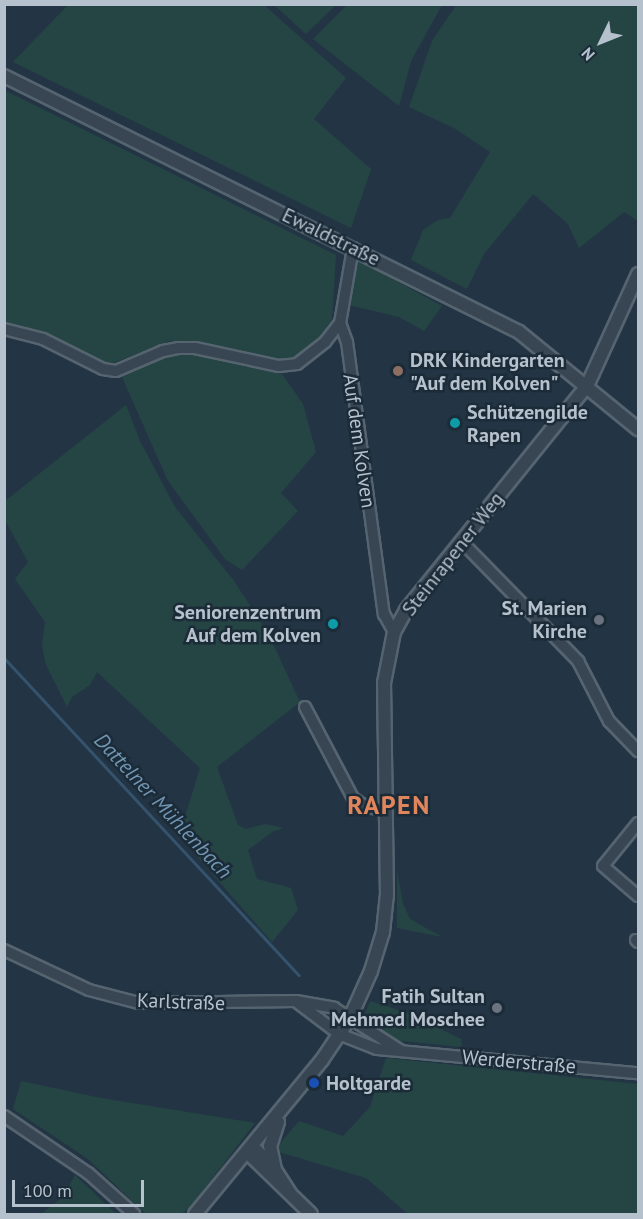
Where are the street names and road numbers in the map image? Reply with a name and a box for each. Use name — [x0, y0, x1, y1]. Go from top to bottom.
street label: Ewaldstraße — [278, 203, 384, 271]
street label: Auf dem Kolven — [338, 372, 380, 510]
street label: Steinrapener Weg — [397, 487, 509, 621]
street label: Karlstraße — [137, 988, 225, 1016]
street label: Werderstraße — [461, 1045, 577, 1079]

